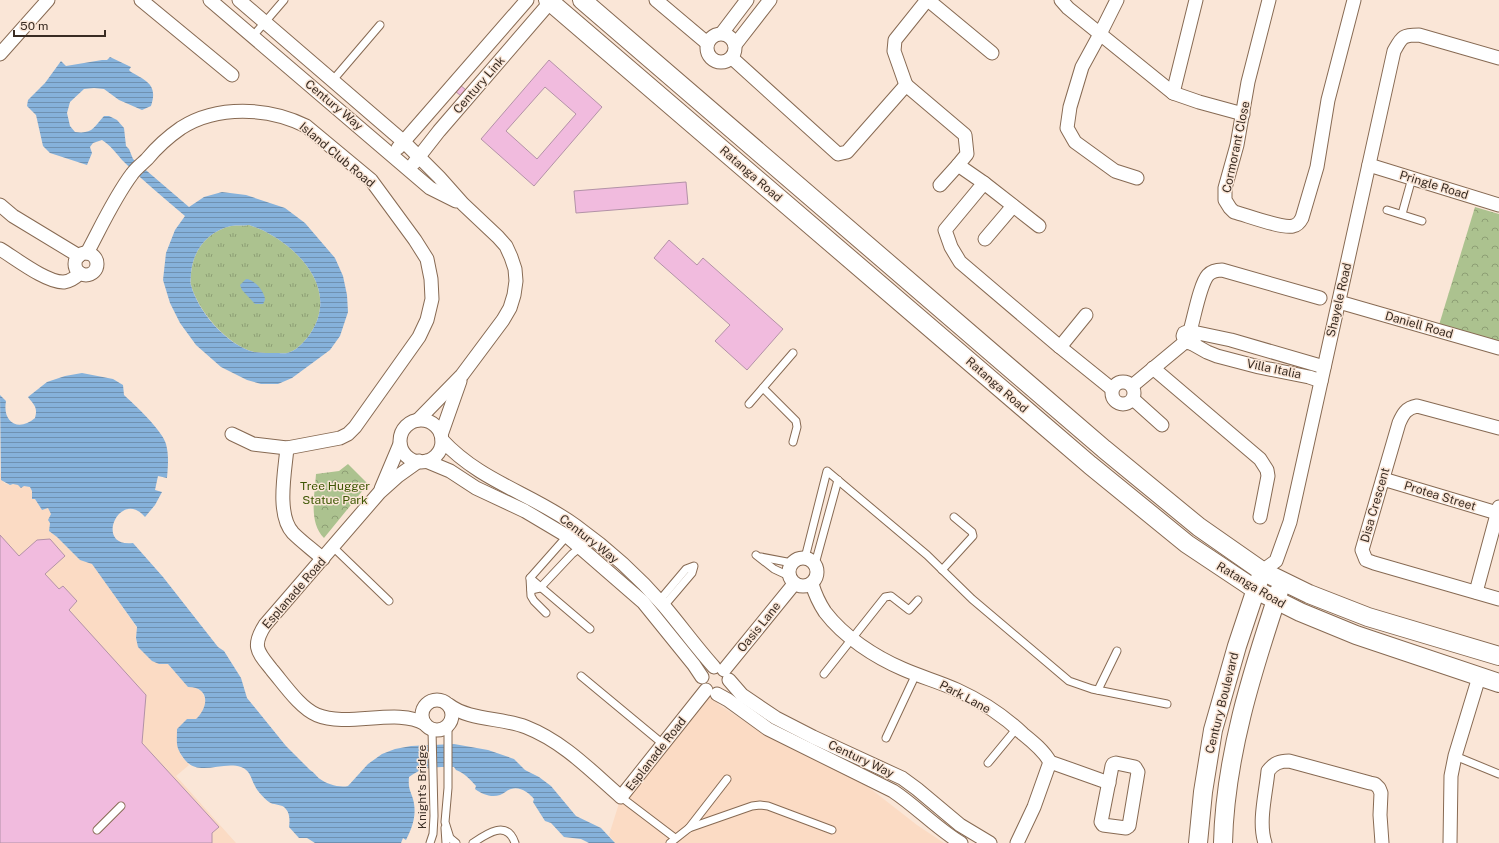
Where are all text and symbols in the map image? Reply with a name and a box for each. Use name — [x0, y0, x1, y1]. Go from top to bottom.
scale bar — [14, 12, 105, 38]
text: 50 m — [20, 19, 48, 33]
street label: Century Link — [450, 53, 508, 116]
street label: Century Way — [302, 77, 366, 134]
street label: Cormorant Close — [1219, 100, 1253, 194]
street label: Island Club Road — [297, 119, 377, 191]
street label: Ratanga Road — [717, 143, 785, 205]
street label: Pringle Road — [1398, 168, 1470, 202]
street label: Shayele Road — [1324, 261, 1354, 339]
street label: Daniell Road — [1383, 309, 1455, 341]
street label: Ratanga Road — [963, 354, 1031, 416]
street label: Villa Italia — [1245, 356, 1303, 382]
street label: Disa Crescent — [1358, 466, 1392, 544]
street label: Protea Street — [1402, 478, 1478, 514]
park label: Tree Hugger Statue Park — [300, 479, 370, 507]
street label: Century Way — [557, 512, 622, 567]
street label: Esplanade Road — [259, 555, 329, 631]
street label: Ratanga Road — [1214, 559, 1288, 611]
street label: Oasis Lane — [735, 599, 784, 655]
street label: Century Boulevard — [1203, 651, 1241, 755]
street label: Park Lane — [937, 678, 993, 716]
street label: Esplanade Road — [623, 714, 689, 794]
street label: Century Way — [826, 738, 897, 781]
street label: Knight's Bridge — [415, 745, 429, 829]

